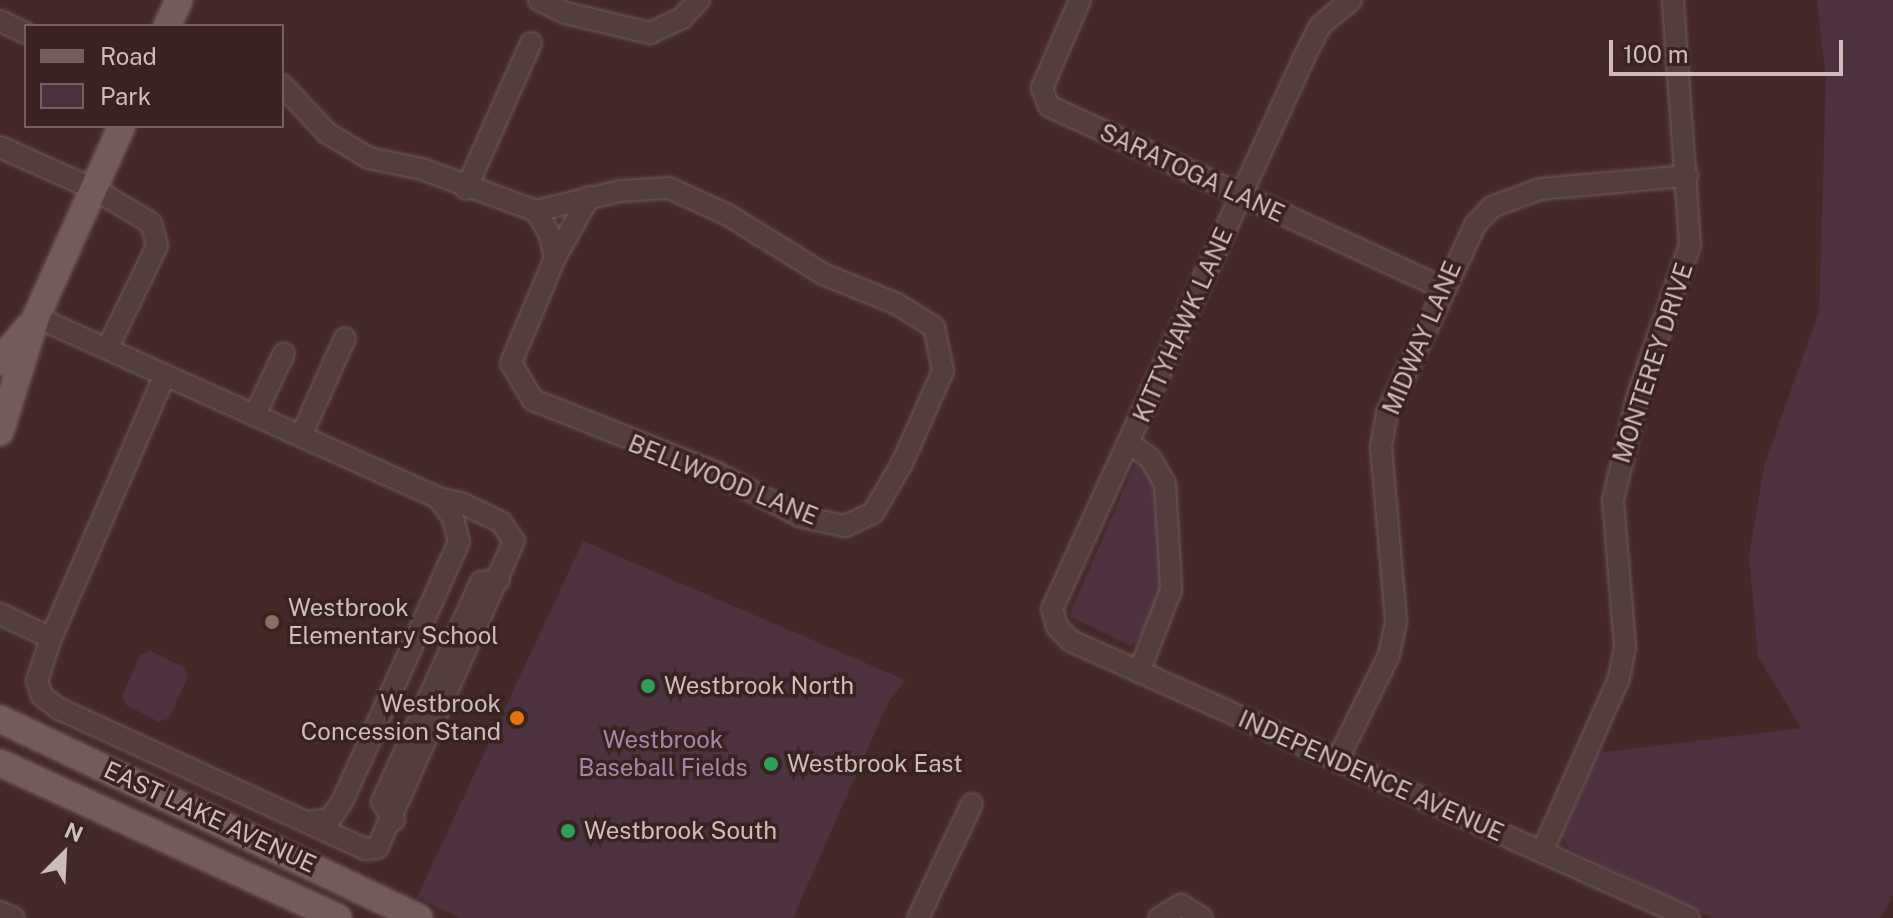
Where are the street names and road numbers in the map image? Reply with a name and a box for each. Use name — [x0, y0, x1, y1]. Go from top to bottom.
street label: SARATOGA LANE — [1095, 118, 1289, 228]
street label: KITTYHAWK LANE — [1127, 223, 1239, 427]
street label: MIDWAY LANE — [1377, 257, 1467, 419]
street label: MONTEREY DRIVE — [1607, 259, 1699, 467]
street label: BELLWOOD LANE — [624, 429, 822, 531]
street label: INDEPENDENCE AVENUE — [1234, 704, 1508, 848]
street label: EAST LAKE AVENUE — [99, 755, 321, 879]

